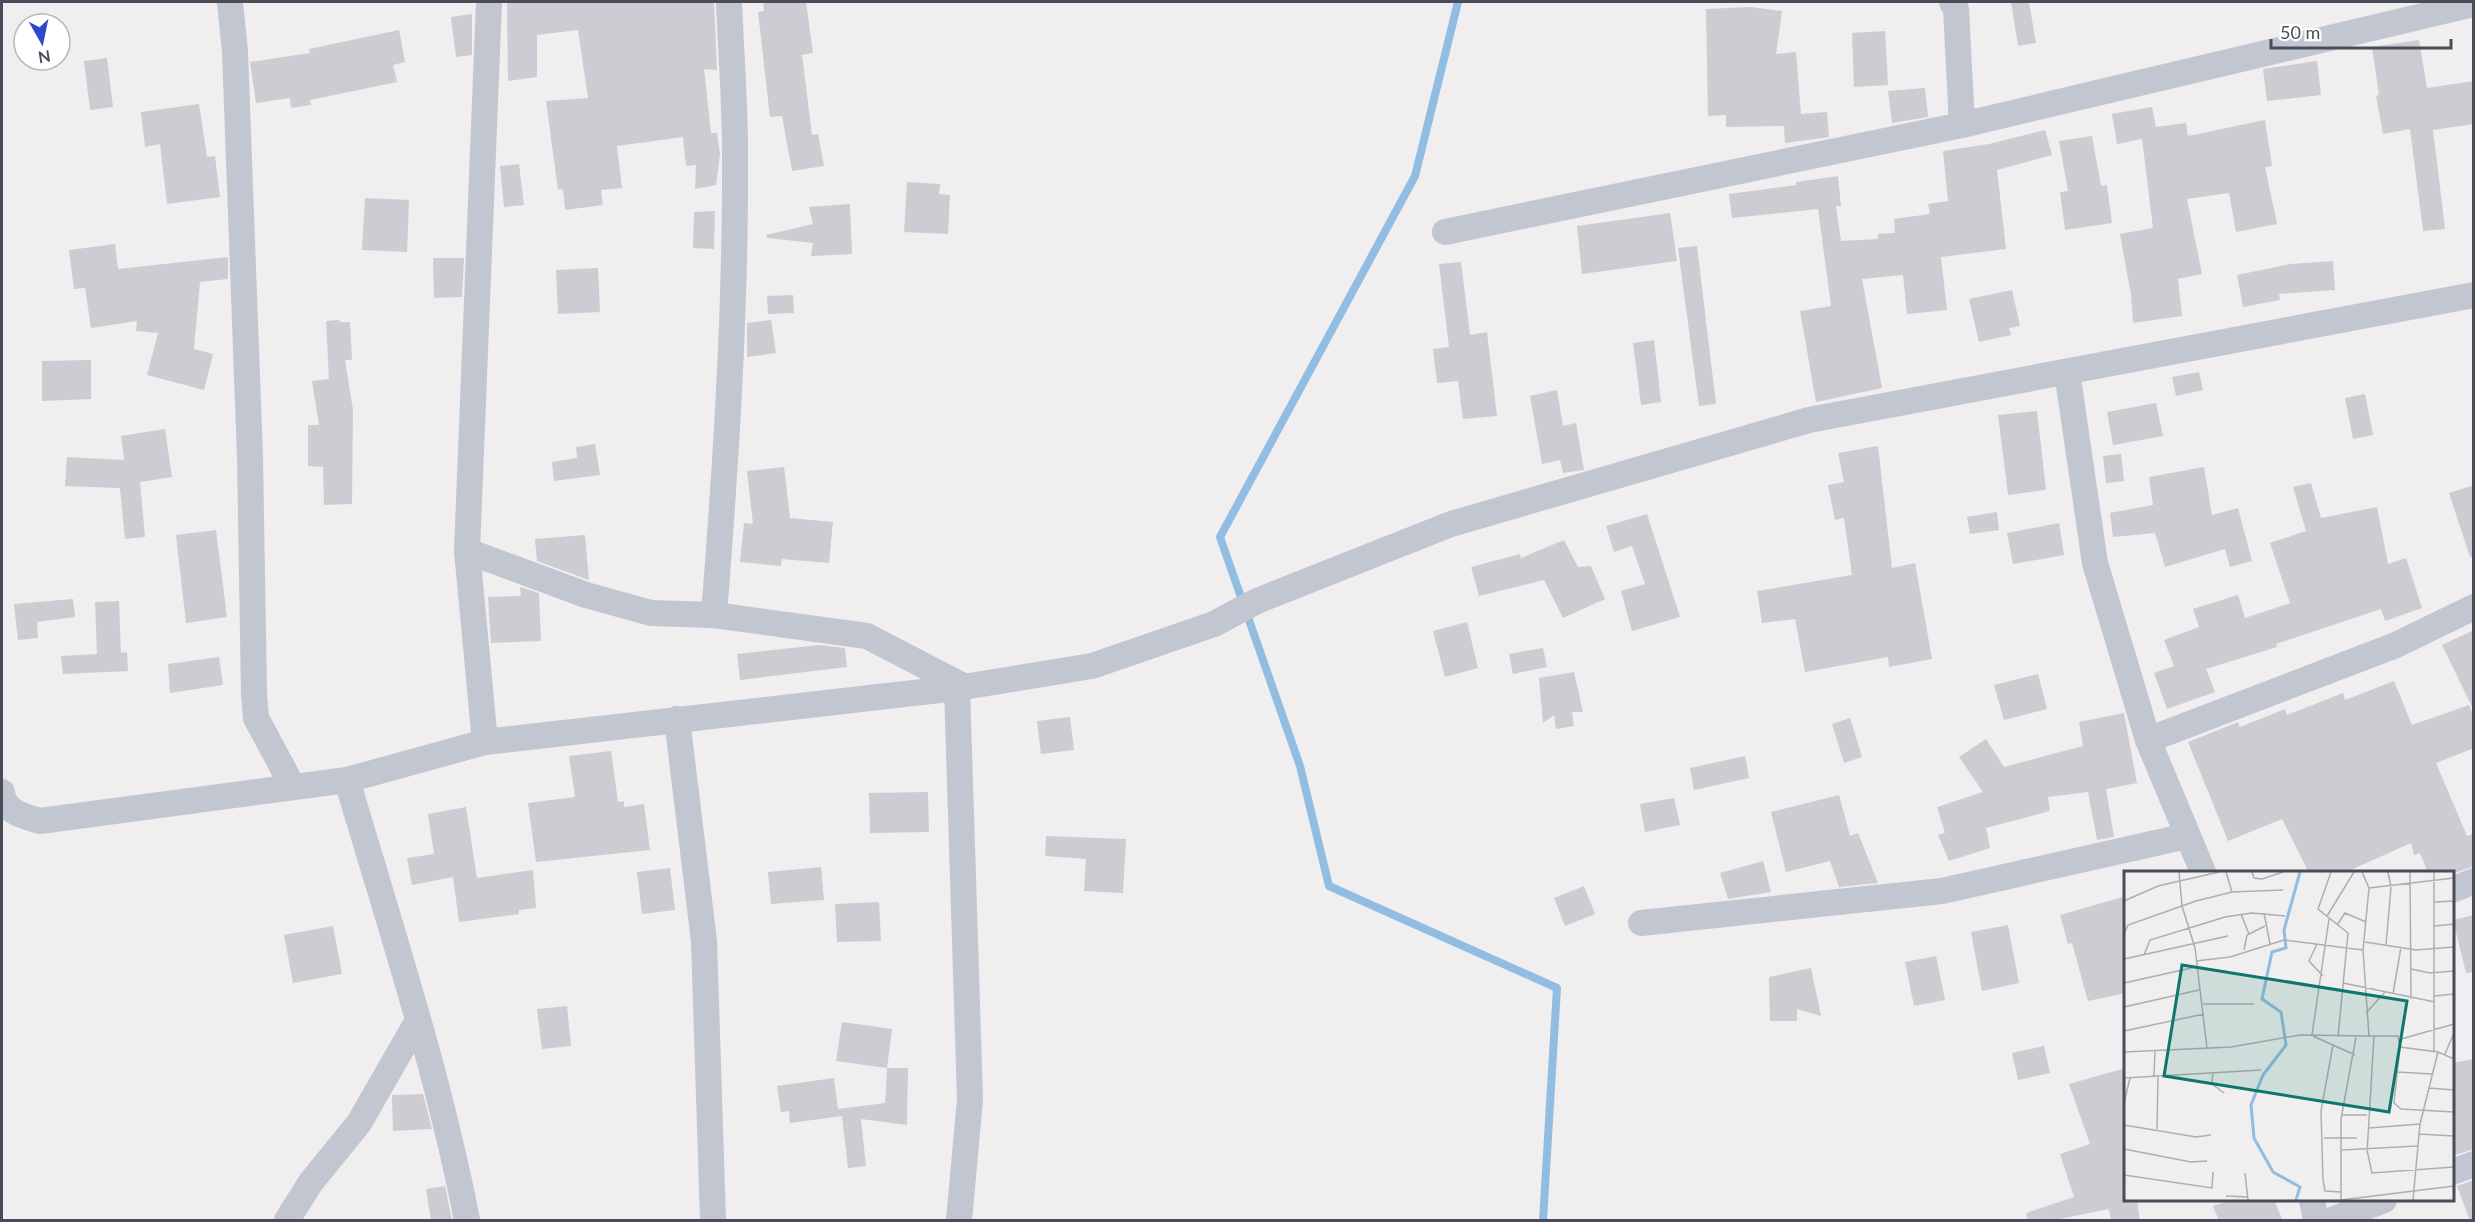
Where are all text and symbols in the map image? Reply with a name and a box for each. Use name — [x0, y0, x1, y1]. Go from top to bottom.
north arrow — [12, 12, 72, 72]
scale bar — [2271, 12, 2451, 50]
text: 50 m — [2280, 21, 2320, 43]
text: N — [37, 47, 52, 68]
inset map — [2124, 871, 2454, 1201]

